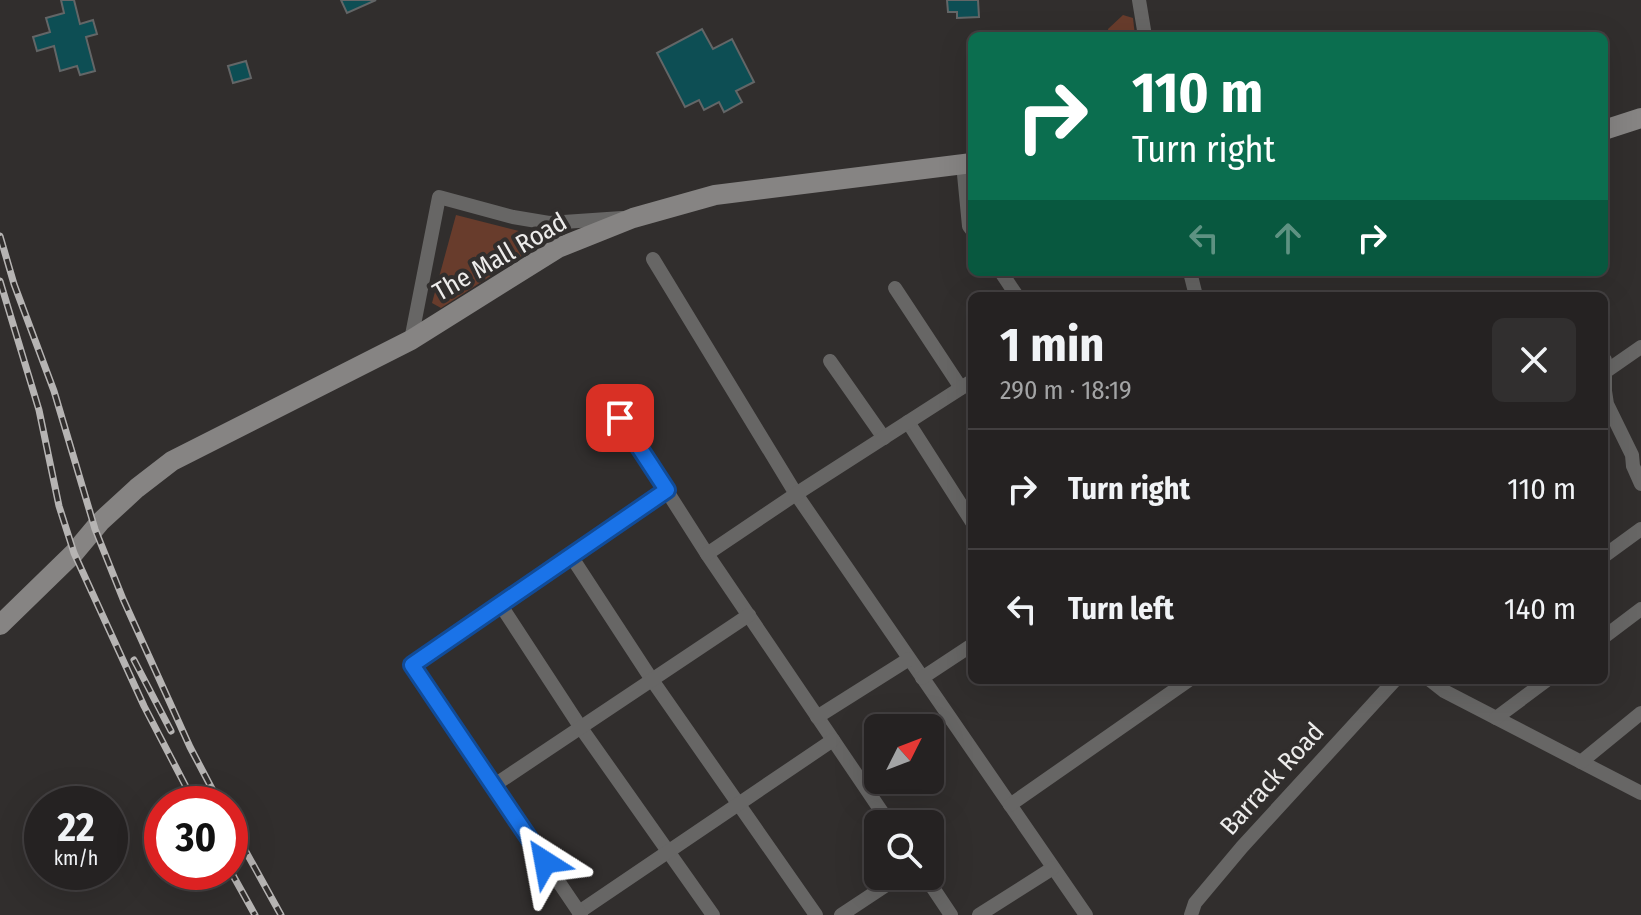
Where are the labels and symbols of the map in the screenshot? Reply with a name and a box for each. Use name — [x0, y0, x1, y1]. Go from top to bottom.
street label: The Mall Road — [428, 206, 572, 308]
pin — [586, 384, 654, 452]
north arrow — [864, 714, 944, 794]
street label: Barrack Road — [1214, 716, 1330, 842]
speed limit sign: 30 — [144, 786, 248, 890]
position arrow — [503, 820, 587, 904]

